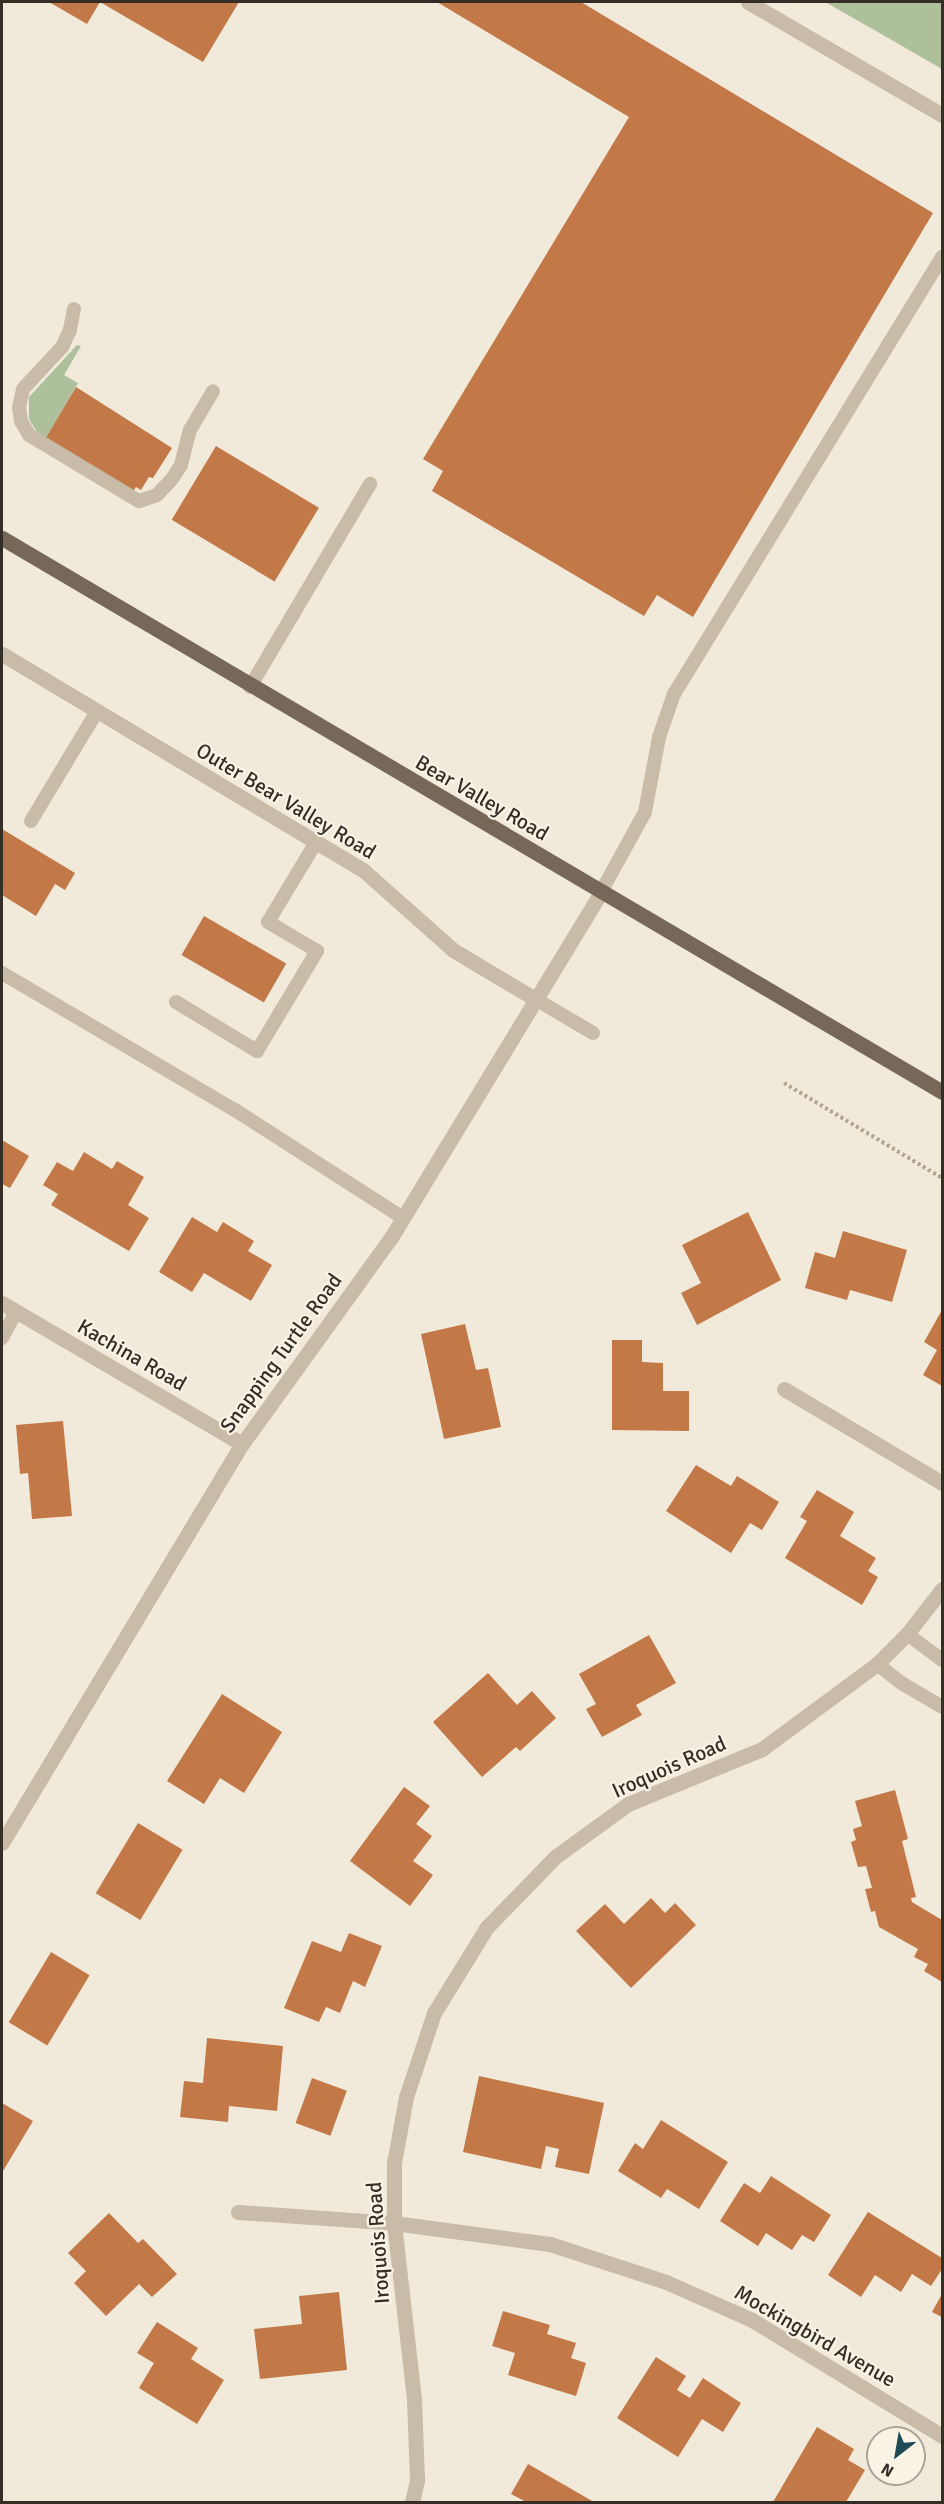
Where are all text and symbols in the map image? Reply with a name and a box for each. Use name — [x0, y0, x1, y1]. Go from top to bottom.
street label: Outer Bear Valley Road — [192, 737, 380, 865]
street label: Bear Valley Road — [411, 750, 553, 846]
street label: Snapping Turtle Road — [215, 1269, 347, 1437]
street label: Kachina Road — [73, 1314, 191, 1396]
street label: Iroquois Road — [608, 1731, 730, 1803]
street label: Iroquois Road — [361, 2181, 395, 2305]
street label: Mockingbird Avenue — [730, 2280, 900, 2392]
north arrow — [866, 2426, 926, 2486]
text: N — [878, 2458, 898, 2481]

